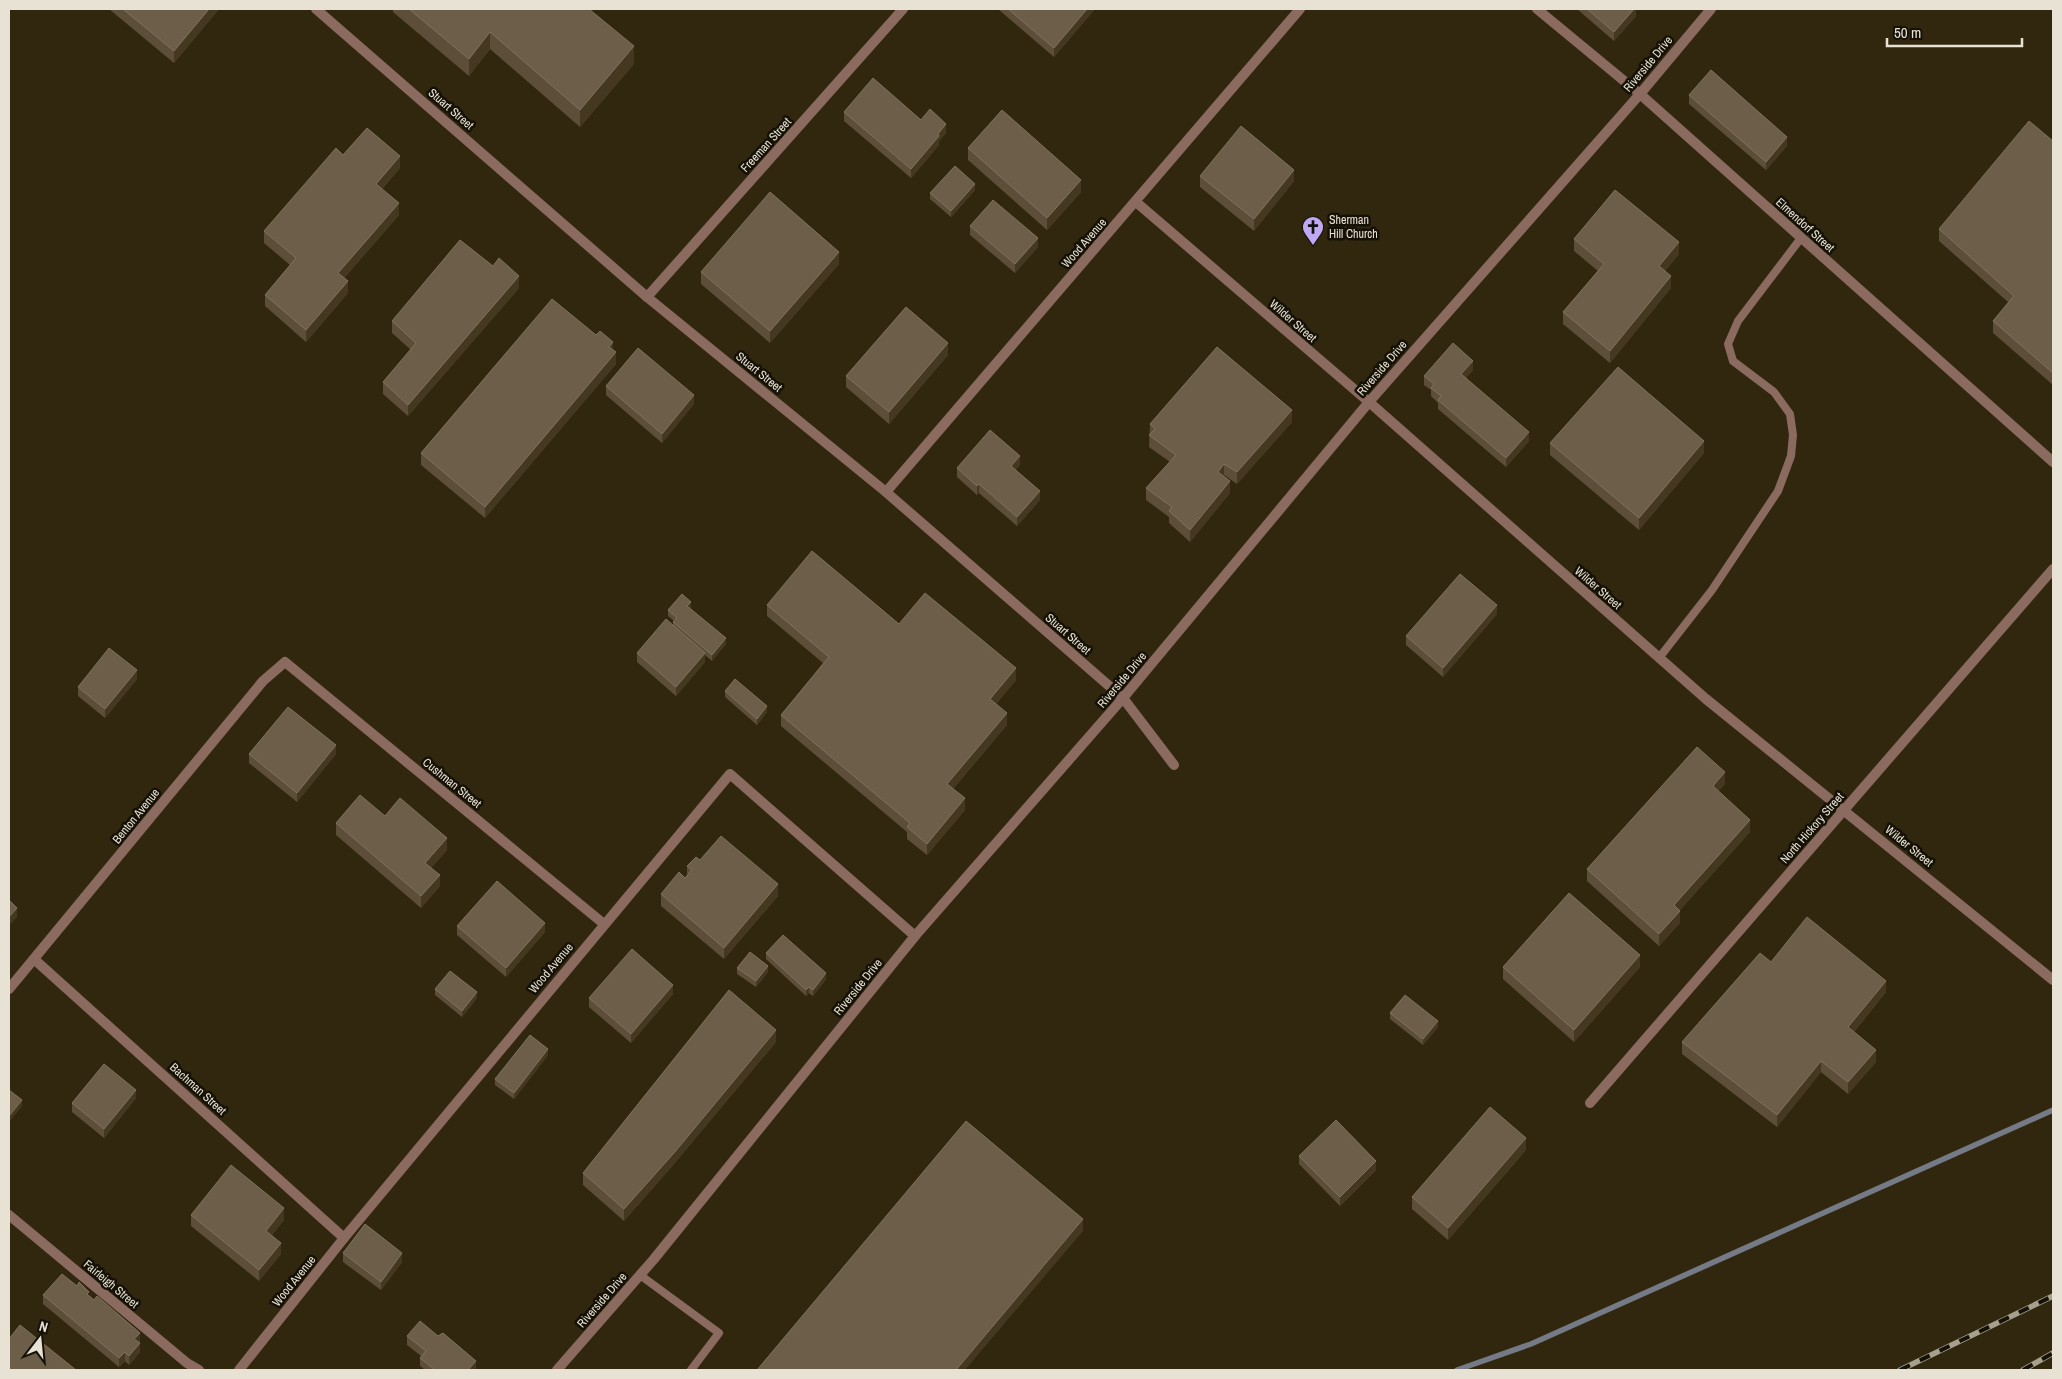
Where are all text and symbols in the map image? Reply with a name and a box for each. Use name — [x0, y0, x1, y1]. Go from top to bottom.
scale bar — [1887, 15, 2022, 47]
text: 50 m — [1894, 22, 1921, 43]
street label: Riverside Drive — [1620, 33, 1676, 95]
street label: Stuart Street — [425, 85, 477, 133]
street label: Freeman Street — [737, 114, 795, 176]
street label: Elmendorf Street — [1772, 194, 1838, 256]
place label: Sherman Hill Church — [1329, 212, 1378, 242]
street label: Wood Avenue — [1058, 215, 1110, 271]
church icon: Sherman Hill Church — [1301, 215, 1325, 246]
street label: Wilder Street — [1266, 296, 1320, 346]
street label: Riverside Drive — [1354, 337, 1410, 399]
street label: Stuart Street — [732, 348, 786, 396]
street label: Wilder Street — [1571, 563, 1625, 613]
street label: Stuart Street — [1042, 610, 1094, 658]
street label: Riverside Drive — [1094, 649, 1150, 711]
street label: Cushman Street — [419, 754, 485, 812]
street label: Benton Avenue — [109, 785, 163, 847]
street label: North Hickory Street — [1777, 789, 1847, 867]
street label: Wilder Street — [1882, 822, 1937, 870]
street label: Wood Avenue — [525, 940, 577, 996]
street label: Riverside Drive — [830, 955, 886, 1019]
street label: Bachman Street — [166, 1059, 230, 1119]
street label: Wood Avenue — [269, 1252, 319, 1310]
street label: Fairleigh Street — [80, 1256, 142, 1312]
street label: Riverside Drive — [574, 1269, 630, 1331]
north arrow — [15, 1314, 65, 1364]
text: N — [37, 1317, 50, 1336]

